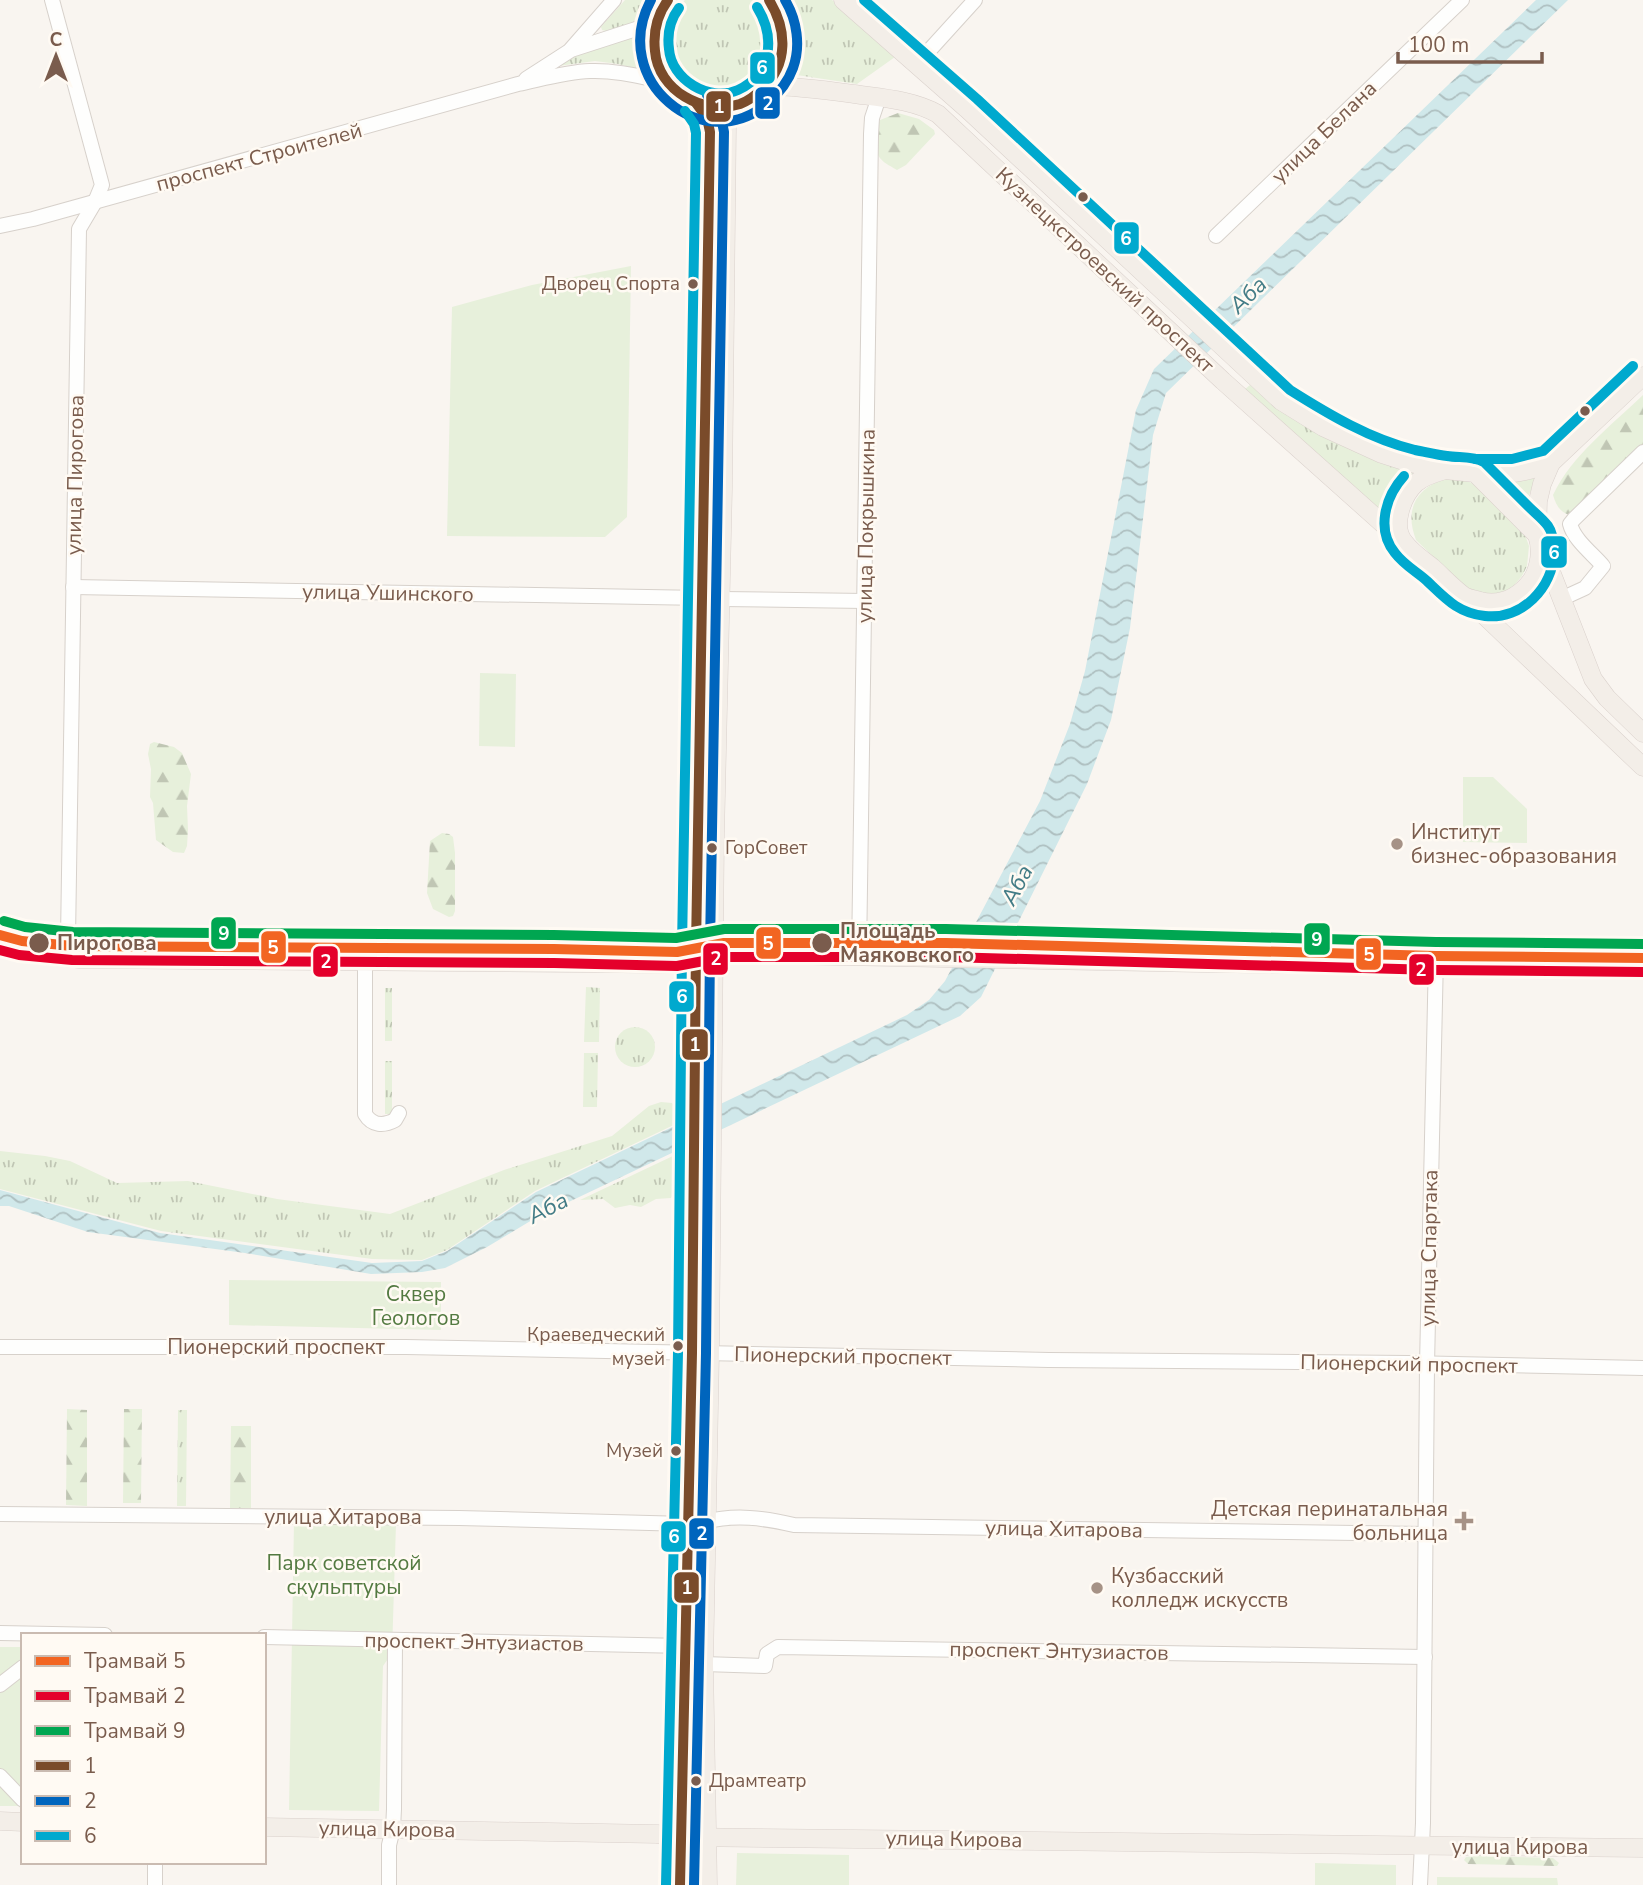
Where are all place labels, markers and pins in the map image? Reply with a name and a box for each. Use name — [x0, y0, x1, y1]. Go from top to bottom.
unlabelled marker — [1076, 190, 1090, 204]
place label: Дворец Спорта — [542, 271, 680, 297]
marker: Дворец Спорта — [686, 277, 700, 291]
unlabelled marker — [1578, 404, 1592, 418]
place label: Институт бизнес-образования — [1411, 818, 1617, 870]
place label: ГорСовет — [725, 835, 808, 861]
marker: Институт бизнес-образования — [1389, 836, 1405, 852]
marker: ГорСовет — [705, 841, 719, 855]
place label: Площадь Маяковского — [840, 917, 974, 969]
place label: Пирогова — [57, 929, 157, 957]
marker: Пирогова — [27, 931, 51, 955]
marker: Площадь Маяковского — [810, 931, 834, 955]
place label: Краеведческий музей — [527, 1322, 665, 1372]
marker: Краеведческий музей — [671, 1339, 685, 1353]
place label: Музей — [606, 1438, 663, 1464]
marker: Музей — [669, 1444, 683, 1458]
place label: Детская перинатальная больница — [1211, 1495, 1448, 1547]
marker: Детская перинатальная больница — [1454, 1511, 1474, 1531]
place label: Кузбасский колледж искусств — [1111, 1562, 1288, 1614]
marker: Кузбасский колледж искусств — [1089, 1580, 1105, 1596]
place label: Драмтеатр — [709, 1768, 806, 1794]
marker: Драмтеатр — [689, 1774, 703, 1788]

